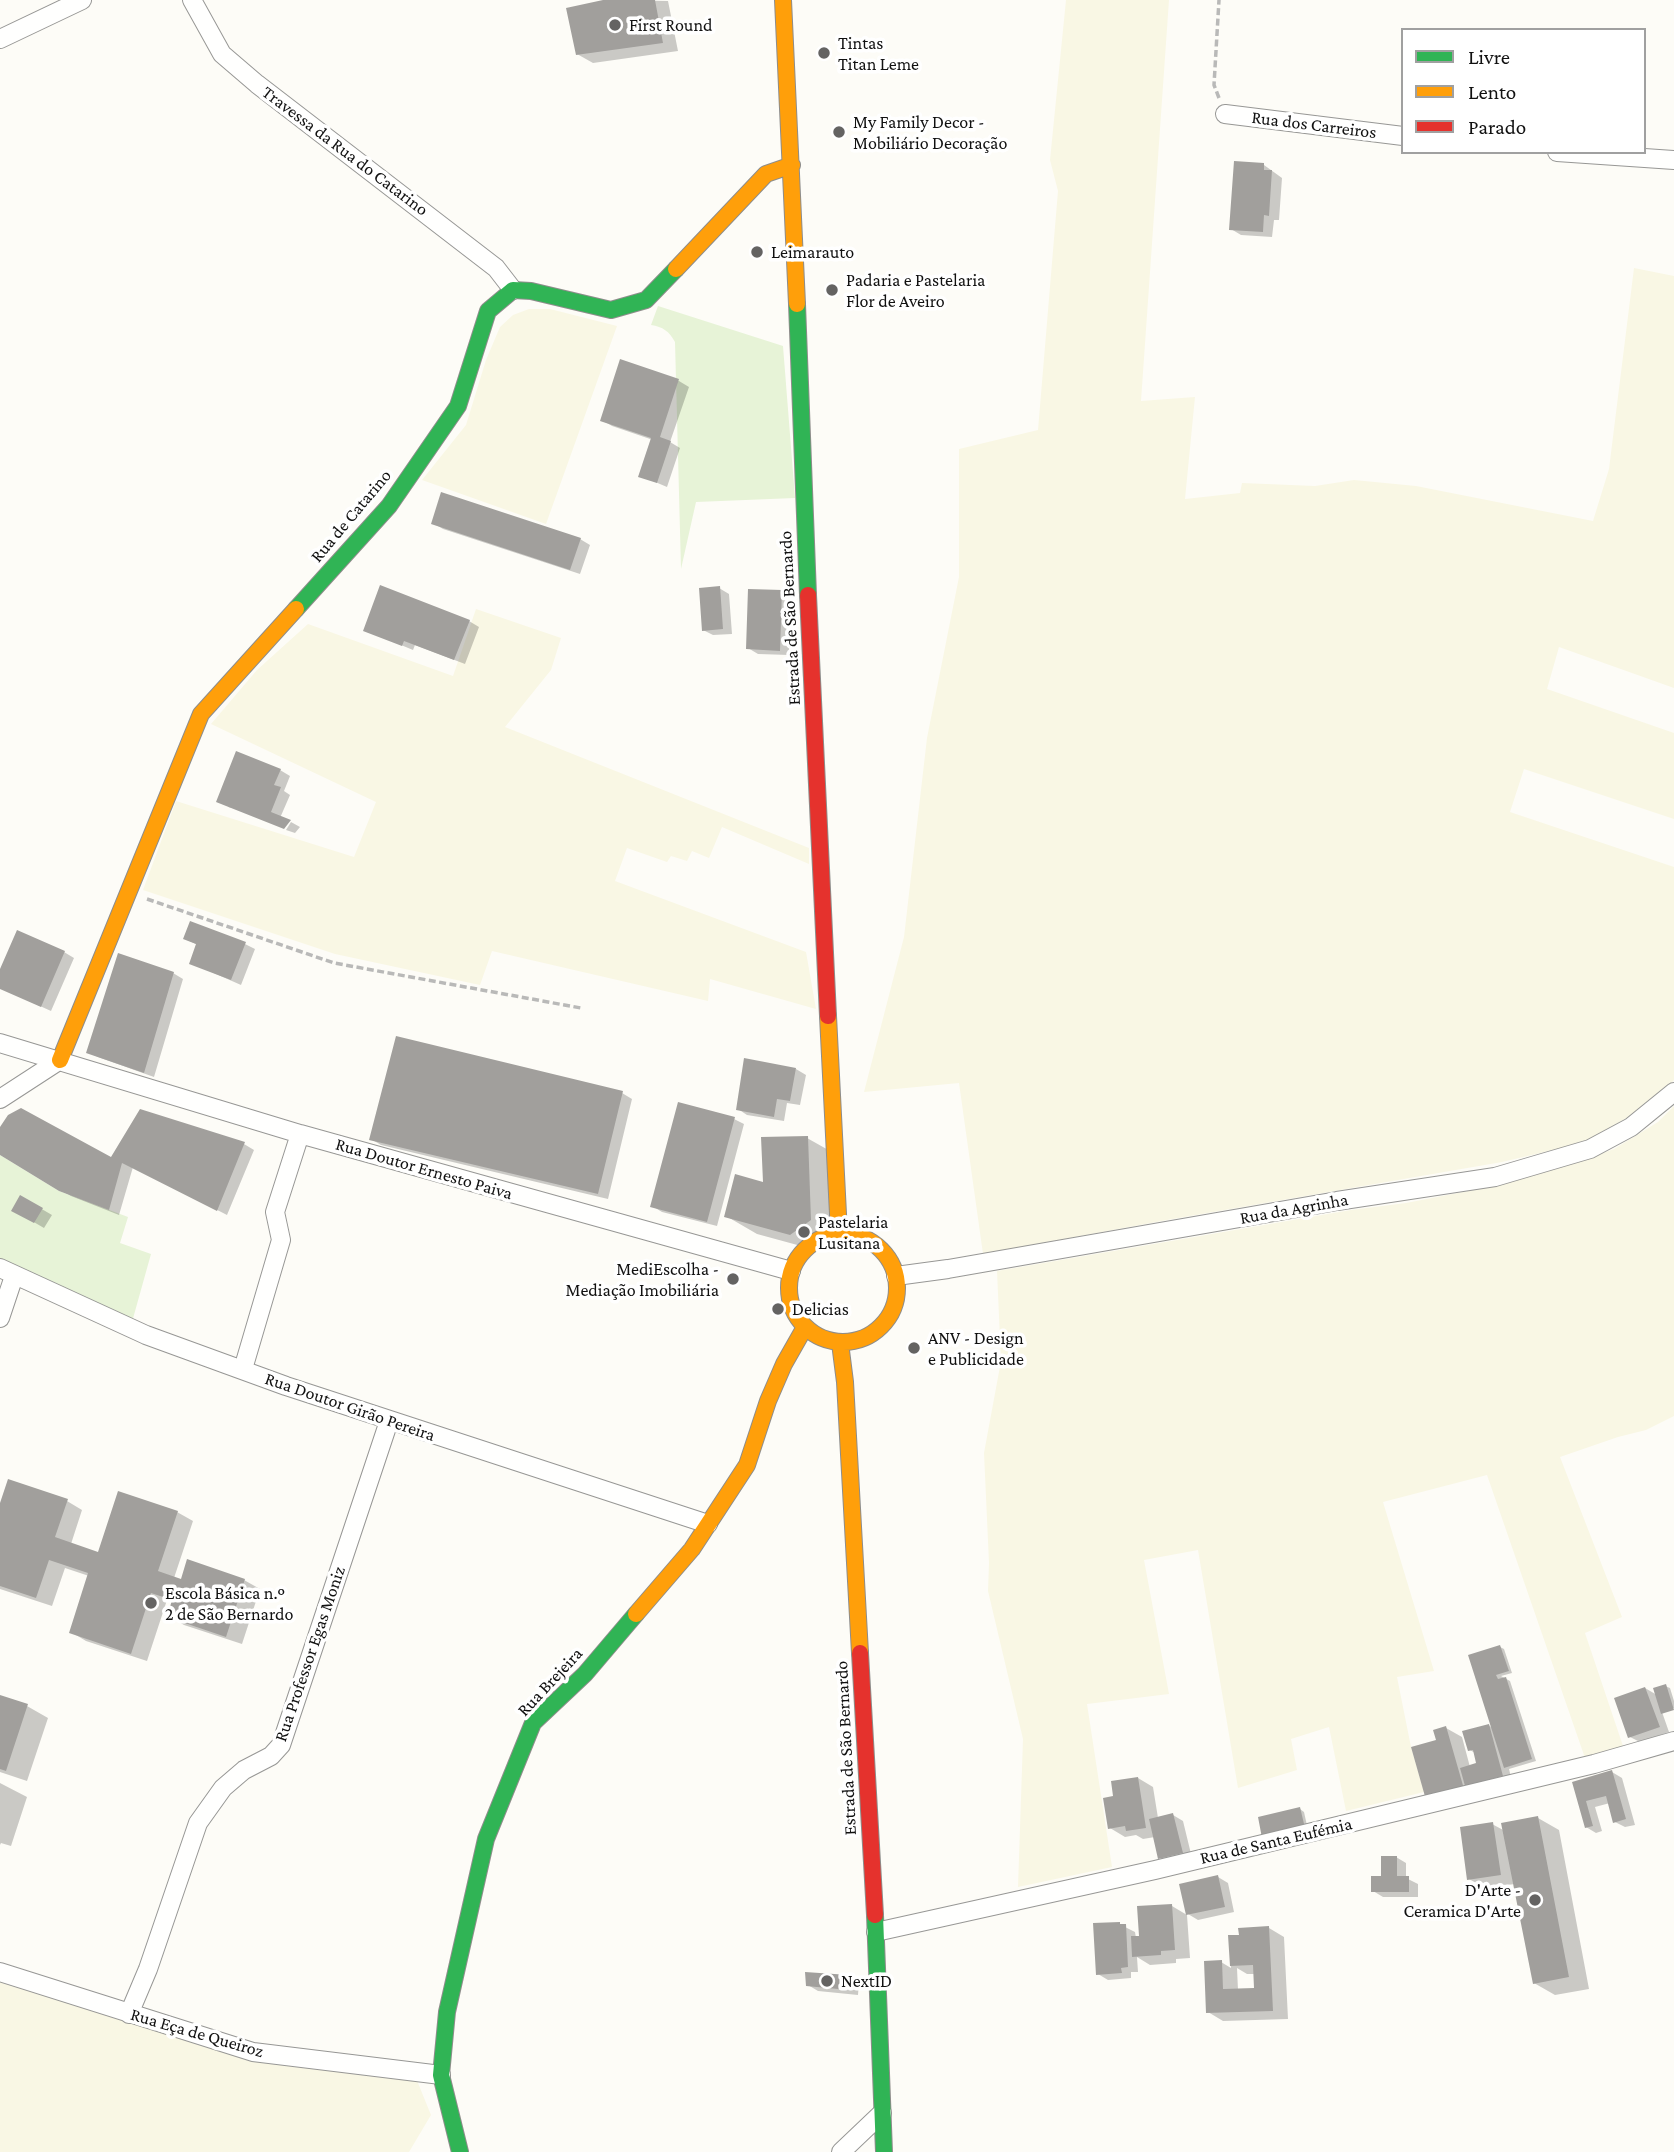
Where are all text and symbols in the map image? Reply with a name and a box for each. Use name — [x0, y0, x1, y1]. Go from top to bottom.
place label: First Round — [629, 14, 713, 36]
marker: First Round — [607, 17, 623, 33]
legend — [1401, 28, 1646, 154]
place label: Tintas Titan Leme — [838, 32, 919, 74]
marker: Tintas Titan Leme — [816, 45, 832, 61]
text: Livre — [1468, 45, 1510, 69]
text: Lento — [1468, 80, 1516, 104]
street label: Travessa da Rua do Catarino — [258, 81, 432, 221]
street label: Rua dos Carreiros — [1250, 107, 1378, 143]
place label: My Family Decor - Mobiliário Decoração — [853, 111, 1007, 154]
text: Parado — [1468, 115, 1526, 139]
marker: My Family Decor - Mobiliário Decoração — [831, 124, 847, 140]
place label: Leimarauto — [771, 241, 854, 263]
marker: Leimarauto — [749, 244, 765, 260]
place label: Padaria e Pastelaria Flor de Aveiro — [846, 269, 985, 312]
marker: Padaria e Pastelaria Flor de Aveiro — [824, 282, 840, 298]
street label: Rua de Catarino — [306, 465, 396, 567]
street label: Estrada de São Bernardo — [775, 530, 805, 706]
street label: Rua Doutor Ernesto Paiva — [333, 1133, 515, 1205]
street label: Rua da Agrinha — [1238, 1189, 1350, 1229]
place label: Pastelaria Lusitana — [818, 1211, 888, 1254]
marker: Pastelaria Lusitana — [796, 1224, 812, 1240]
place label: MediEscolha - Mediação Imobiliária — [566, 1258, 719, 1300]
marker: MediEscolha - Mediação Imobiliária — [725, 1271, 741, 1287]
place label: Delicias — [792, 1298, 849, 1320]
marker: Delicias — [770, 1301, 786, 1317]
place label: ANV - Design e Publicidade — [928, 1327, 1024, 1370]
marker: ANV - Design e Publicidade — [906, 1340, 922, 1356]
street label: Rua Doutor Girão Pereira — [262, 1368, 438, 1446]
street label: Rua Professor Egas Moniz — [270, 1564, 350, 1744]
place label: Escola Básica n.º 2 de São Bernardo — [165, 1582, 293, 1624]
marker: Escola Básica n.º 2 de São Bernardo — [143, 1595, 159, 1611]
street label: Rua Brejeira — [513, 1643, 587, 1721]
street label: Estrada de São Bernardo — [831, 1660, 861, 1836]
street label: Rua de Santa Eufémia — [1198, 1813, 1354, 1869]
place label: D'Arte - Ceramica D'Arte — [1403, 1879, 1521, 1922]
marker: D'Arte - Ceramica D'Arte — [1527, 1892, 1543, 1908]
place label: NextID — [841, 1970, 892, 1992]
marker: NextID — [819, 1973, 835, 1989]
street label: Rua Eça de Queiroz — [128, 2004, 266, 2062]

